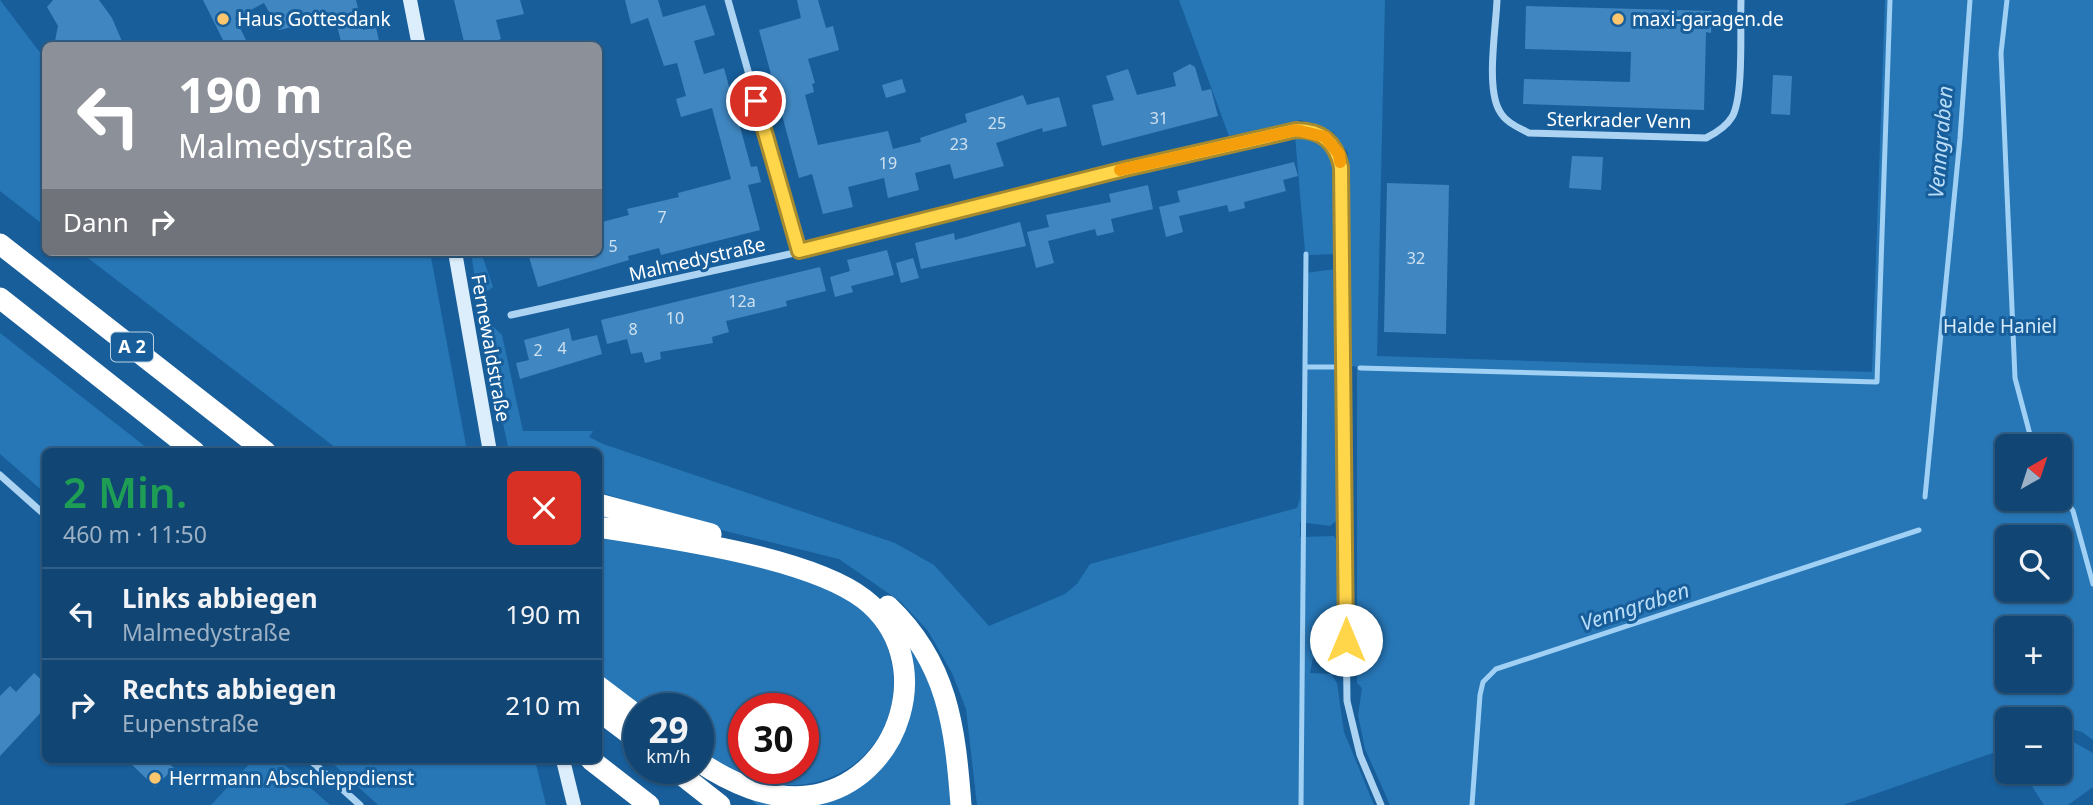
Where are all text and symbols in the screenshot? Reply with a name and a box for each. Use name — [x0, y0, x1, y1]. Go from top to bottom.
place label: Haus Gottesdank — [237, 6, 391, 32]
place label: maxi-garagen.de — [1632, 6, 1784, 32]
marker: Haus Gottesdank — [215, 11, 231, 27]
marker: maxi-garagen.de — [1610, 11, 1626, 27]
text: 190 m — [178, 61, 323, 127]
icon: left — [63, 70, 154, 161]
pin — [726, 71, 786, 131]
icon: arrive — [737, 82, 775, 120]
water label: Venngraben — [1921, 85, 1959, 199]
street label: Sterkrader Venn — [1547, 106, 1691, 134]
house number: 31 — [1150, 107, 1168, 129]
house number: 25 — [988, 112, 1006, 134]
text: Malmedystraße — [178, 124, 413, 167]
house number: 23 — [950, 133, 968, 155]
house number: 19 — [879, 152, 897, 174]
icon: right — [143, 203, 181, 241]
text: Dann — [63, 204, 129, 240]
house number: 7 — [657, 206, 667, 228]
street label: Malmedystraße — [626, 231, 768, 287]
house number: 5 — [608, 235, 618, 257]
house number: 32 — [1407, 247, 1425, 269]
street label: Fernewaldstraße — [465, 272, 517, 424]
house number: 12a — [728, 290, 756, 312]
house number: 10 — [666, 307, 684, 329]
park label: Halde Haniel — [1943, 313, 2057, 339]
house number: 8 — [628, 318, 638, 340]
road number: A 2 — [111, 332, 153, 362]
house number: 4 — [557, 337, 567, 359]
house number: 2 — [533, 339, 543, 361]
north arrow — [1995, 434, 2072, 511]
map controls — [1995, 434, 2072, 784]
text: 2 Min. — [63, 463, 187, 520]
button: close — [507, 471, 581, 545]
text: 460 m · 11:50 — [63, 518, 207, 550]
button: search — [1995, 525, 2072, 602]
water label: Venngraben — [1577, 575, 1693, 637]
text: Links abbiegen — [122, 580, 318, 616]
icon: left — [63, 595, 101, 633]
text: 190 m — [505, 596, 581, 632]
position arrow — [1309, 603, 1383, 677]
text: Malmedystraße — [122, 616, 291, 648]
button: + — [1995, 616, 2072, 693]
text: Rechts abbiegen — [122, 671, 337, 707]
icon: right — [63, 686, 101, 724]
text: 210 m — [505, 687, 581, 723]
speed limit sign: 30 — [728, 693, 819, 784]
text: 29 — [648, 706, 689, 753]
text: Eupenstraße — [122, 707, 259, 739]
button: − — [1995, 707, 2072, 784]
text: km/h — [646, 744, 691, 768]
place label: Herrmann Abschleppdienst — [169, 765, 414, 791]
marker: Herrmann Abschleppdienst — [147, 770, 163, 786]

